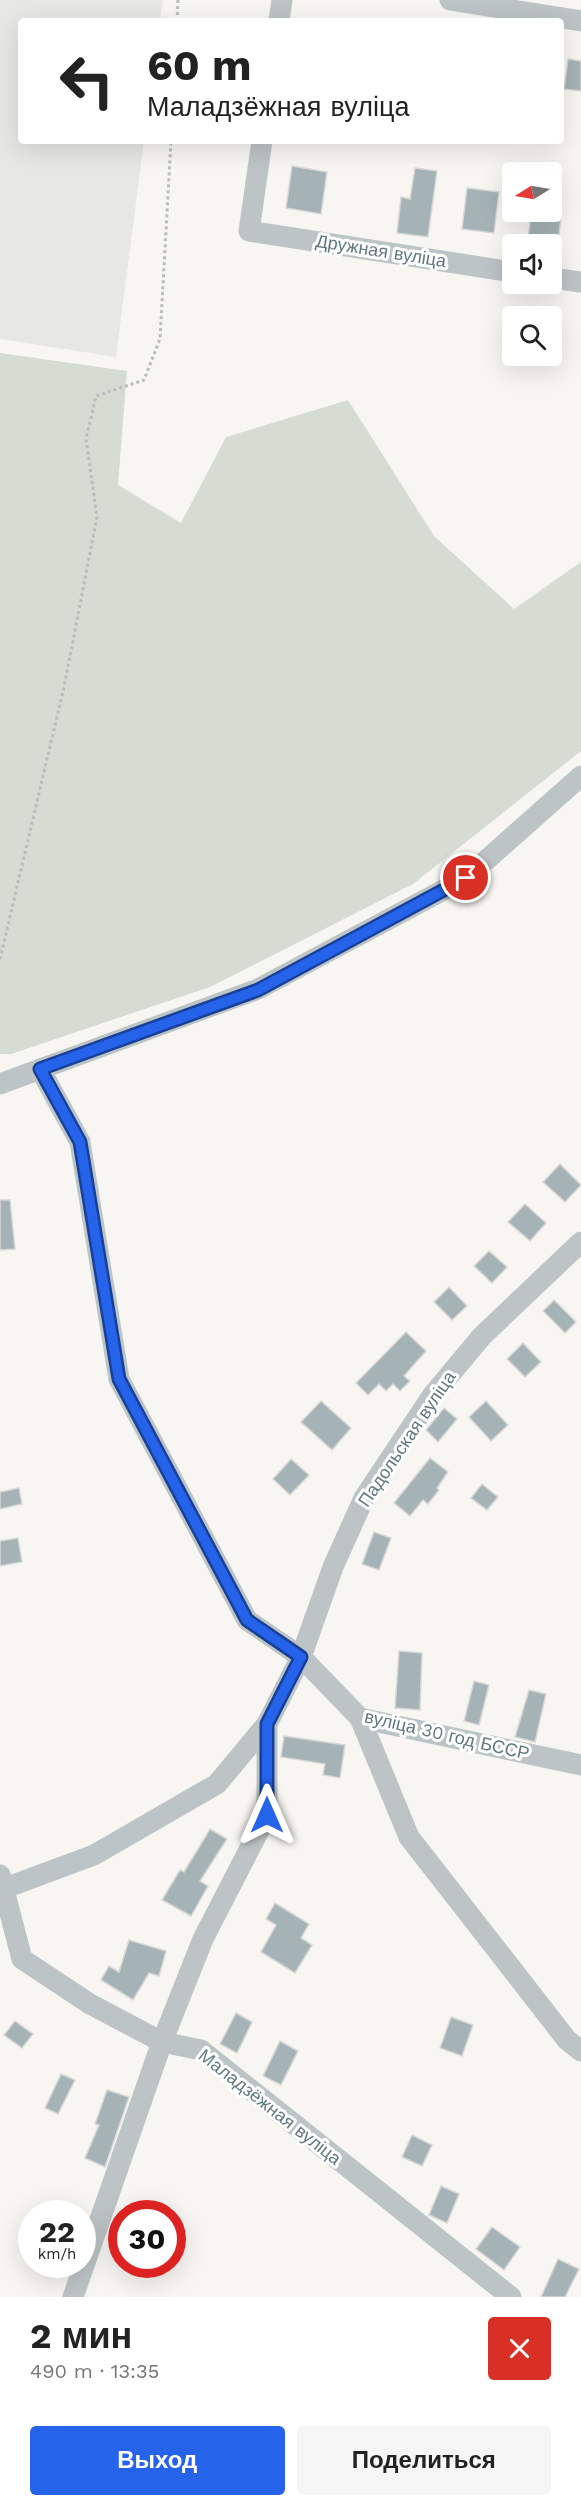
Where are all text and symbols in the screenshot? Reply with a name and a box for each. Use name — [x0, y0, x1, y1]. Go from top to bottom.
text: 60 m — [147, 41, 251, 90]
icon: left — [48, 42, 126, 120]
text: Маладзёжная вуліца — [147, 91, 409, 123]
north arrow — [502, 162, 562, 222]
map controls — [502, 162, 562, 366]
street label: Дружная вуліца — [314, 230, 449, 271]
button: sound — [502, 234, 562, 294]
button: search — [502, 306, 562, 366]
pin — [440, 852, 491, 903]
icon: arrive — [449, 861, 482, 894]
street label: Падольская вуліца — [354, 1366, 460, 1510]
street label: вуліца 30 год БССР — [363, 1705, 532, 1764]
position arrow — [235, 1783, 299, 1847]
street label: Маладзёжная вуліца — [195, 2044, 346, 2169]
speed limit sign: 30 — [108, 2200, 186, 2278]
text: 22 — [39, 2214, 75, 2249]
text: km/h — [38, 2245, 76, 2263]
text: 2 мин — [30, 2315, 132, 2357]
button: close — [488, 2317, 551, 2380]
text: 490 m · 13:35 — [30, 2359, 159, 2383]
button: Выход — [30, 2426, 285, 2495]
button: Поделиться — [297, 2426, 551, 2495]

